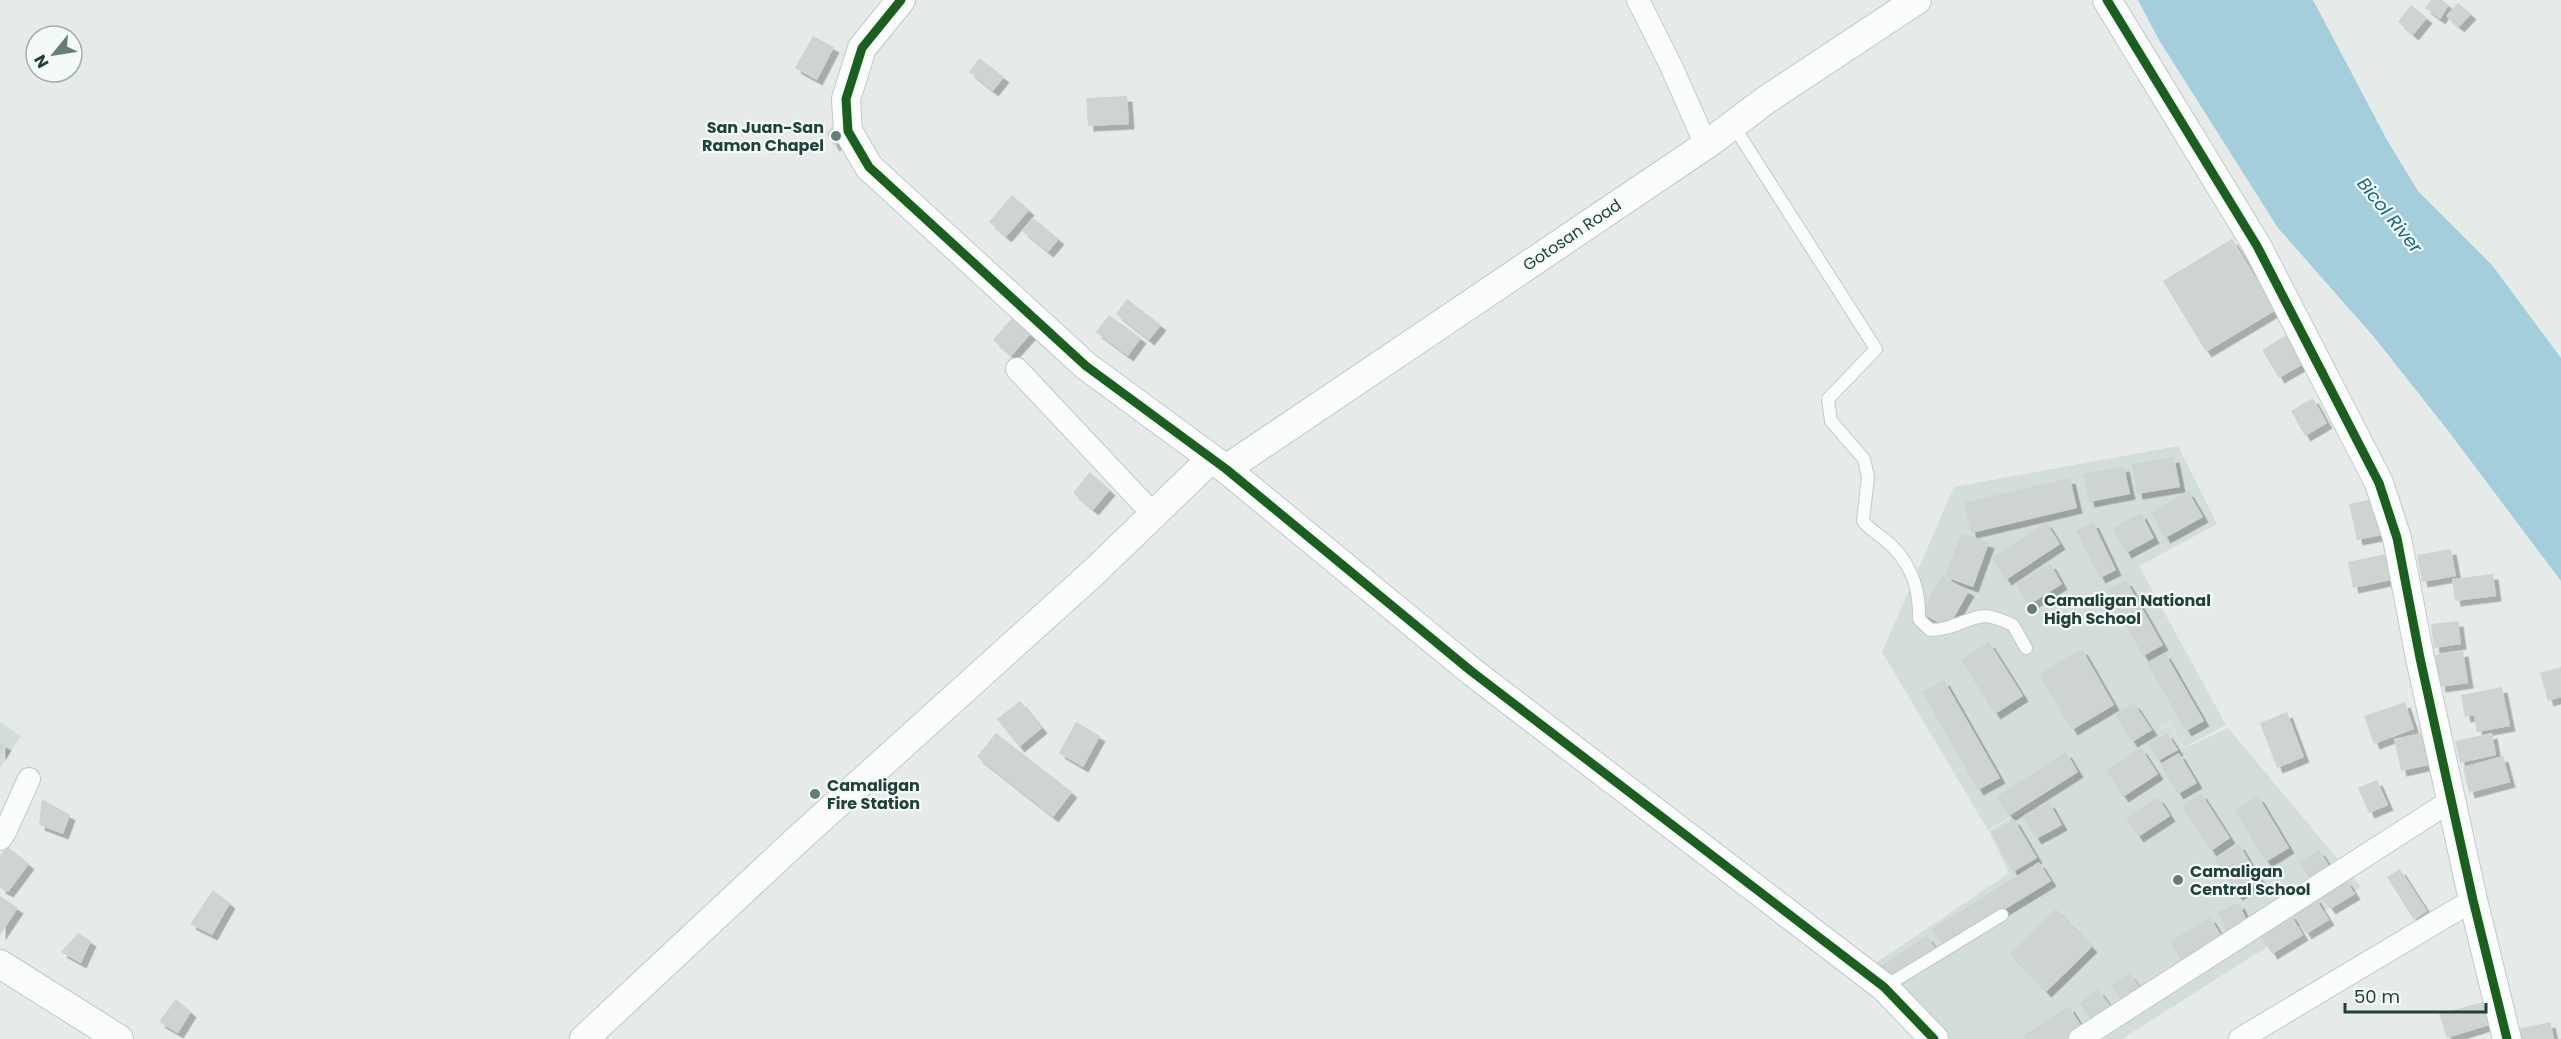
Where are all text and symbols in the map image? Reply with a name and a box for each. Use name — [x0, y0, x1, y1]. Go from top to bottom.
north arrow — [24, 24, 84, 84]
text: N — [28, 50, 54, 72]
place label: San Juan-San Ramon Chapel — [702, 116, 824, 157]
marker: San Juan-San Ramon Chapel — [829, 129, 843, 143]
water label: Bicol River — [2352, 172, 2429, 259]
street label: Gotosan Road — [1518, 194, 1626, 276]
place label: Camaligan National High School — [2044, 589, 2211, 630]
marker: Camaligan National High School — [2025, 602, 2039, 616]
place label: Camaligan Fire Station — [827, 774, 920, 815]
marker: Camaligan Fire Station — [808, 787, 822, 801]
place label: Camaligan Central School — [2190, 860, 2311, 901]
marker: Camaligan Central School — [2171, 873, 2185, 887]
scale bar — [2345, 976, 2486, 1014]
text: 50 m — [2354, 984, 2400, 1009]

